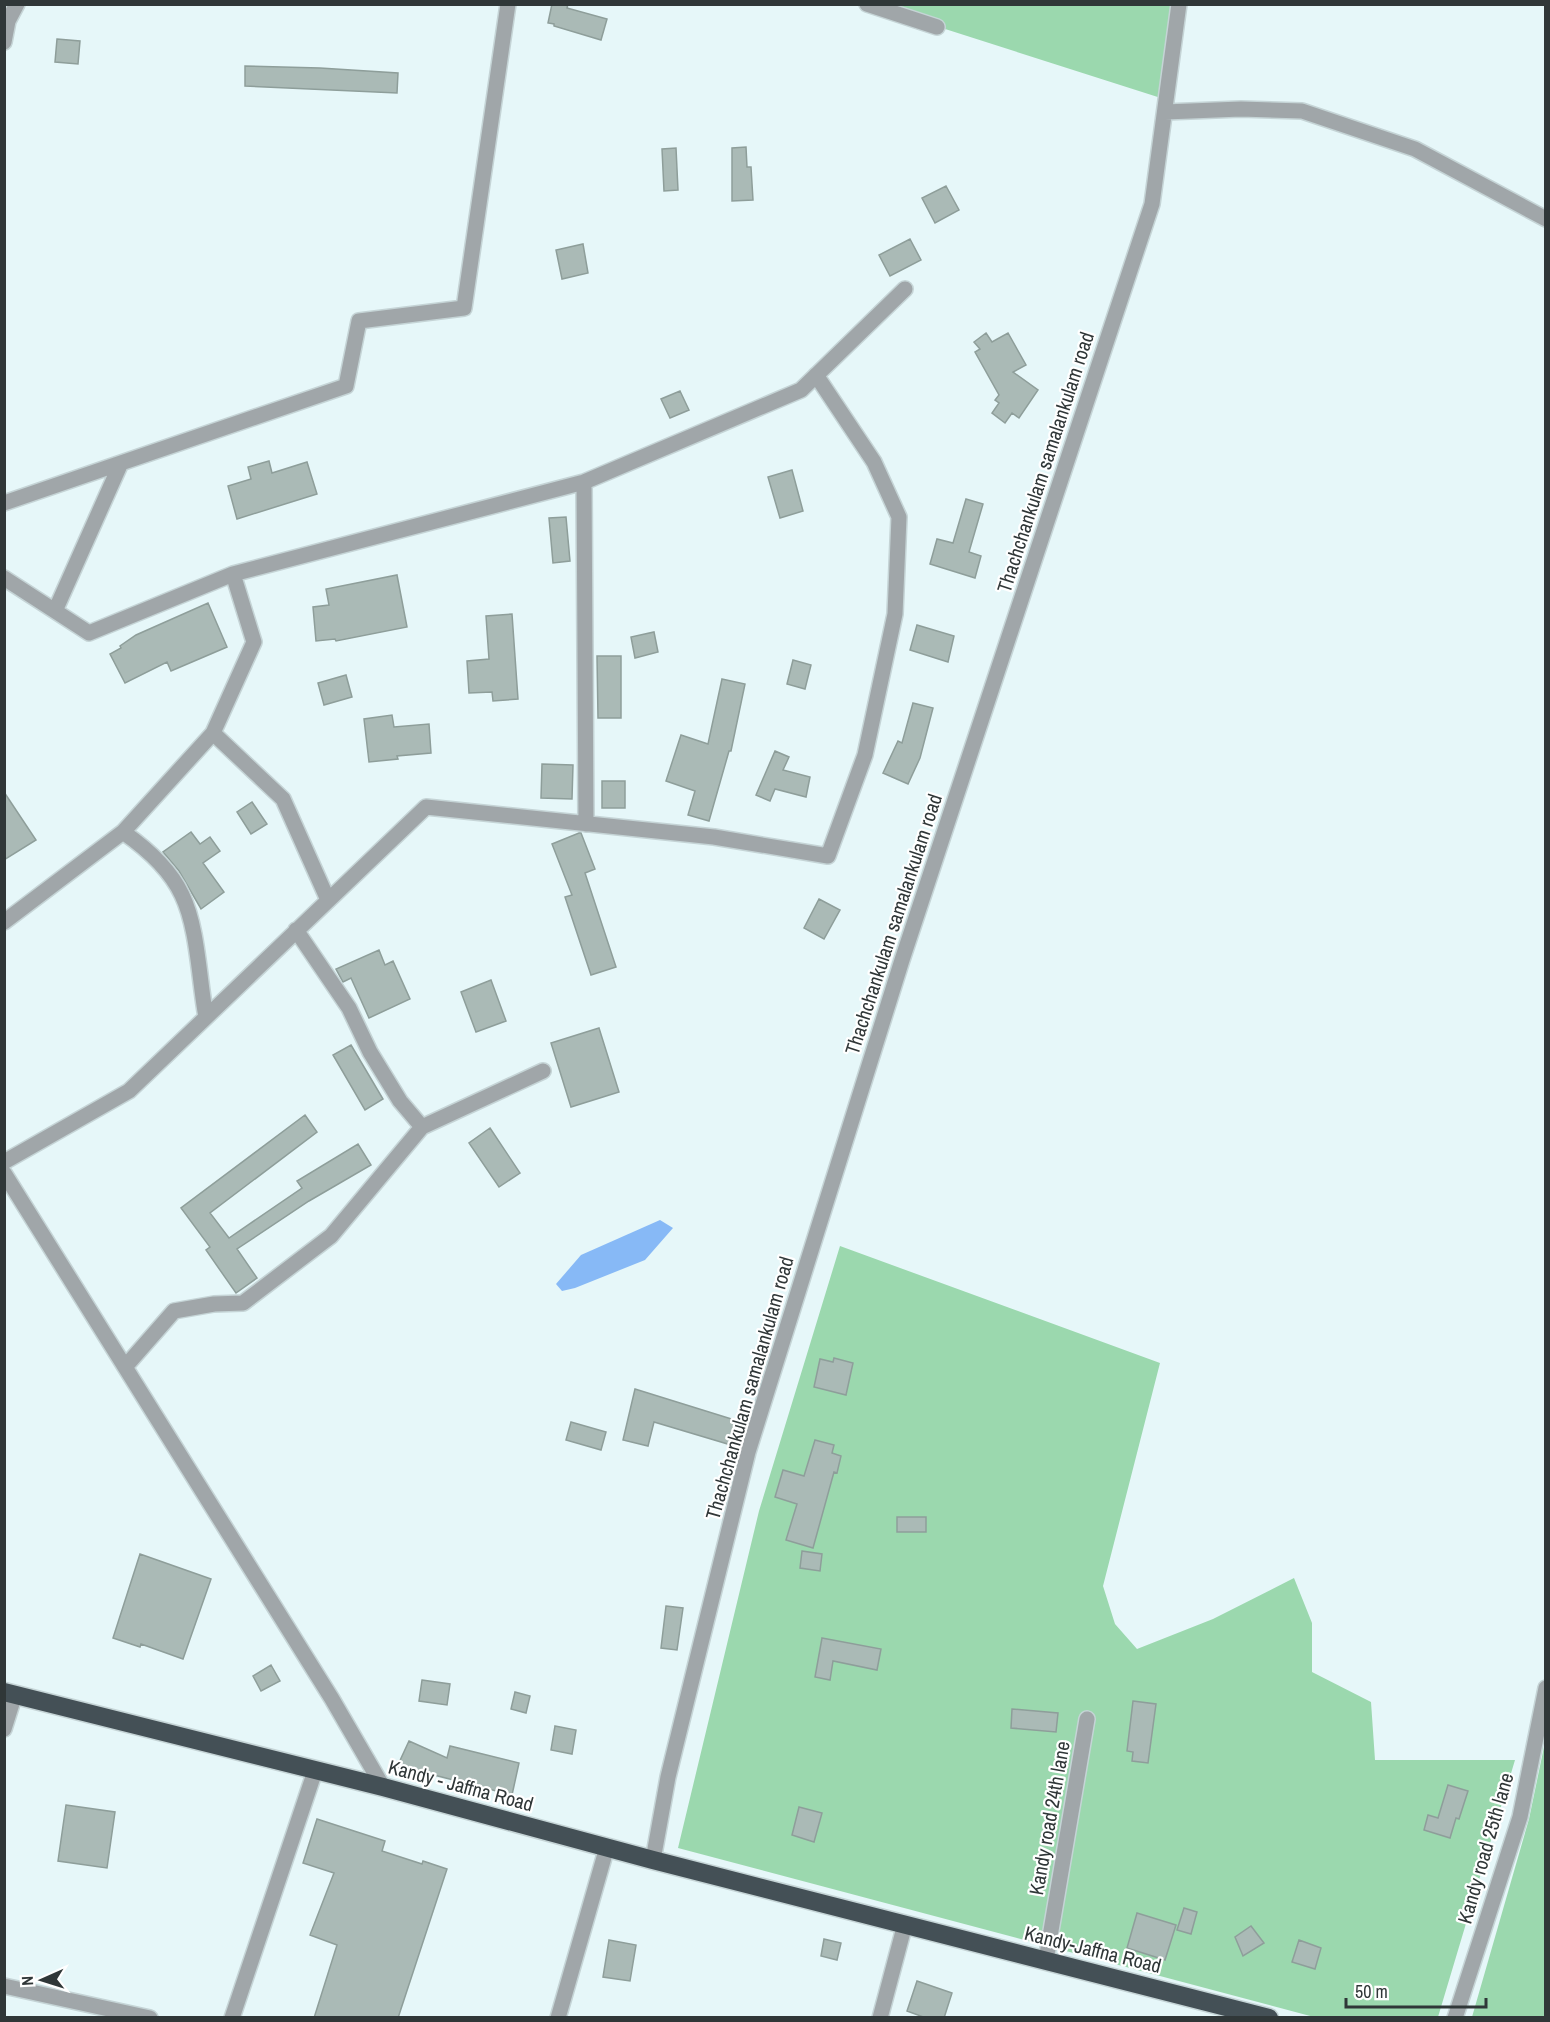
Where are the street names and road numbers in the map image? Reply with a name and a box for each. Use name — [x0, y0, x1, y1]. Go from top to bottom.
street label: Thachchankulam samalankulam road — [990, 328, 1100, 596]
street label: Thachchankulam samalankulam road — [838, 790, 948, 1058]
street label: Thachchankulam samalankulam road — [698, 1253, 800, 1523]
street label: Kandy road 24th lane — [1022, 1739, 1076, 1897]
street label: Kandy - Jaffna Road — [385, 1753, 537, 1817]
street label: Kandy road 25th lane — [1451, 1769, 1519, 1927]
street label: Kandy-Jaffna Road — [1022, 1919, 1164, 1979]

